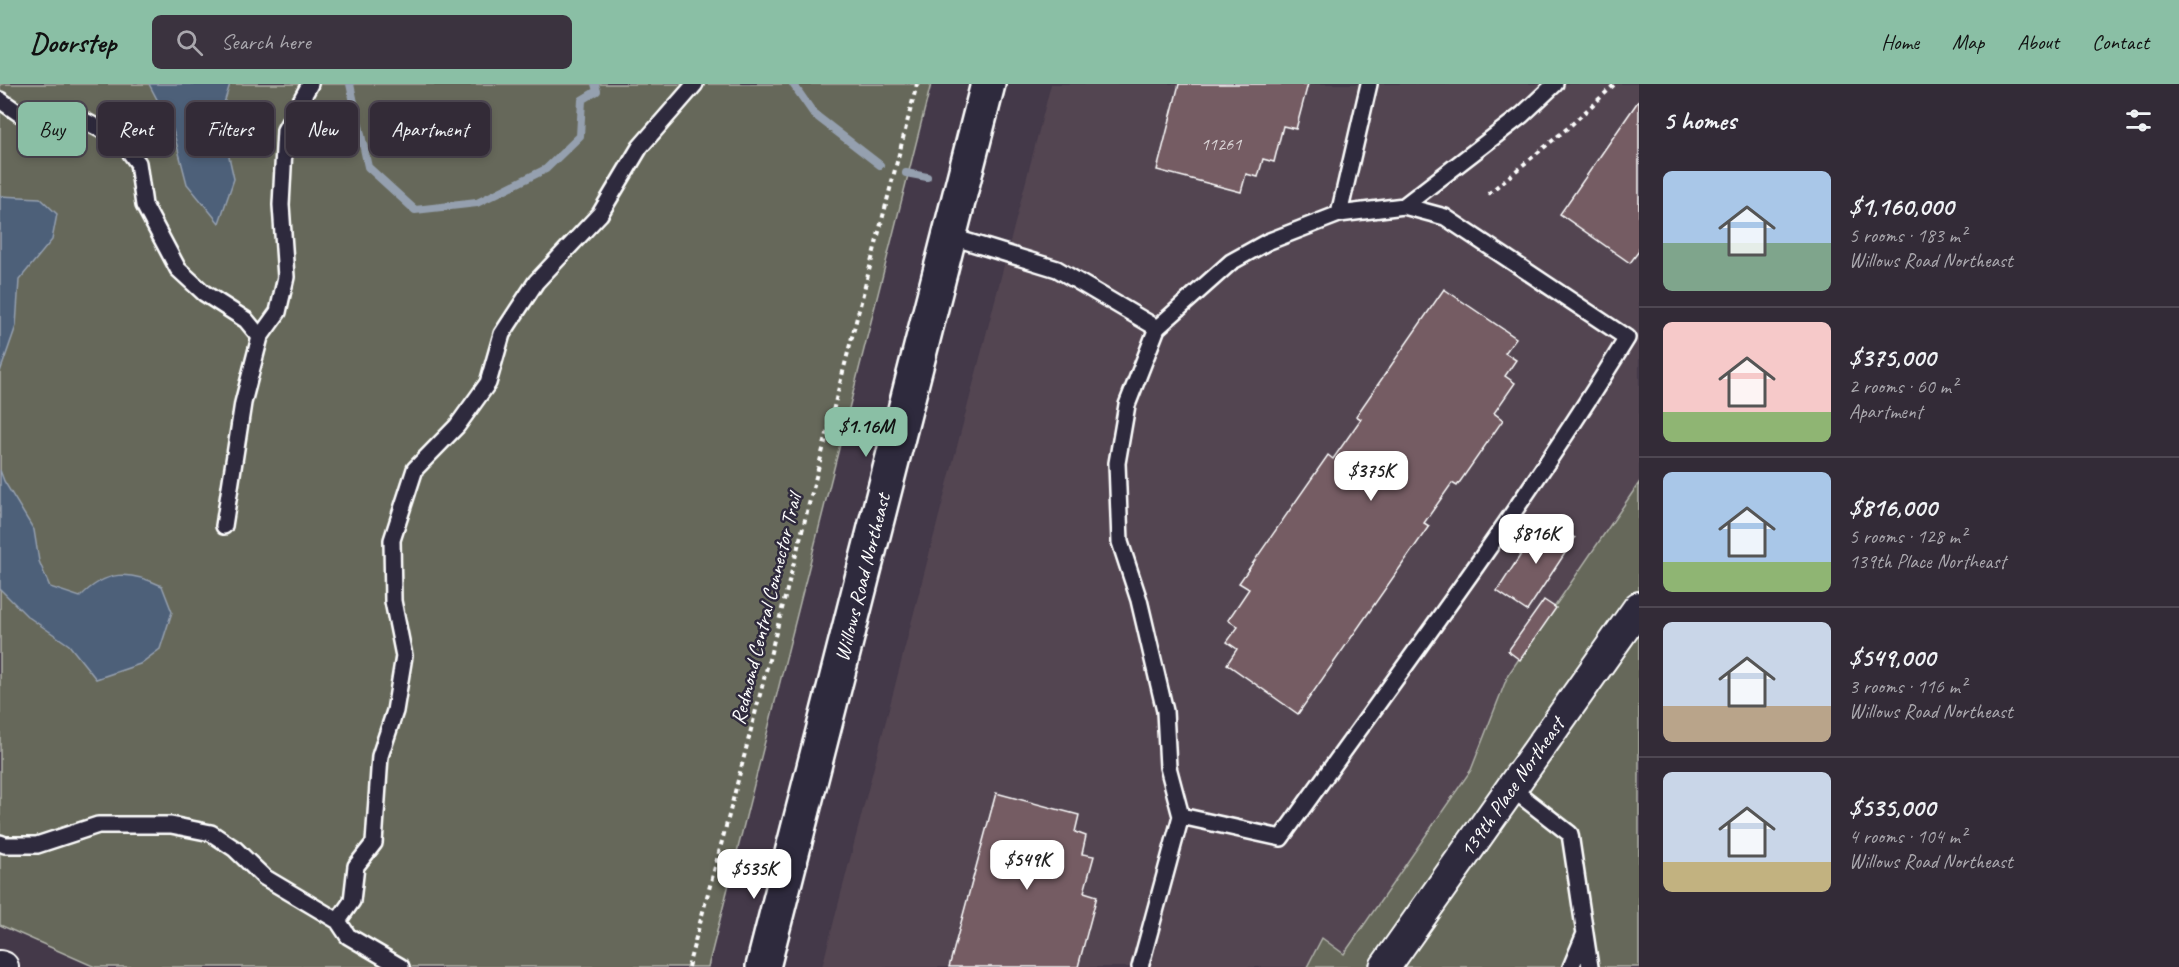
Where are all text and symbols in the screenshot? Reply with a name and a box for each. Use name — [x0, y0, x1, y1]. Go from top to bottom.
search box — [152, 15, 572, 69]
text: Doorstep — [30, 25, 116, 60]
icon: search — [173, 26, 206, 59]
text: Search here — [221, 28, 311, 56]
text: Home — [1881, 29, 1919, 55]
text: Map — [1952, 29, 1984, 55]
text: About — [2017, 29, 2059, 55]
text: Contact — [2092, 29, 2149, 55]
chip: Buy — [18, 102, 86, 156]
chip: Rent — [98, 102, 174, 156]
chip: Filters — [186, 102, 274, 156]
chip: New — [286, 102, 358, 156]
chip: Apartment — [370, 102, 490, 156]
text: 5 homes — [1663, 104, 1736, 137]
icon: filters — [2122, 104, 2155, 137]
house number: 11261 — [1201, 133, 1242, 155]
text: $1,160,000 — [1849, 190, 1953, 223]
icon: home — [1711, 195, 1783, 267]
text: 5 rooms · 183 m² — [1849, 223, 1966, 248]
text: Willows Road Northeast — [1849, 248, 2013, 273]
text: $375,000 — [1849, 341, 1936, 374]
icon: home — [1711, 346, 1783, 418]
text: 2 rooms · 60 m² — [1849, 374, 1957, 399]
text: Apartment — [1849, 399, 1922, 424]
pin: $1.16M — [817, 407, 915, 458]
text: $1.16M — [839, 414, 893, 439]
pin: $375K — [1329, 451, 1413, 502]
text: $375K — [1348, 458, 1394, 483]
street label: Redmond Central Connector Trail — [725, 488, 808, 727]
street label: Willows Road Northeast — [828, 489, 897, 664]
text: $816,000 — [1849, 491, 1937, 524]
icon: home — [1711, 496, 1783, 568]
pin: $816K — [1494, 514, 1578, 565]
text: $816K — [1513, 521, 1559, 546]
text: 5 rooms · 128 m² — [1849, 524, 1966, 549]
text: 139th Place Northeast — [1849, 549, 2006, 574]
text: $549,000 — [1849, 641, 1935, 674]
icon: home — [1711, 646, 1783, 718]
text: 3 rooms · 116 m² — [1849, 674, 1966, 699]
text: Willows Road Northeast — [1849, 699, 2013, 724]
street label: 139th Place Northeast — [1454, 710, 1572, 862]
text: $535,000 — [1849, 791, 1935, 824]
icon: home — [1711, 796, 1783, 868]
text: 4 rooms · 104 m² — [1849, 824, 1966, 849]
pin: $549K — [985, 840, 1069, 891]
text: $549K — [1004, 847, 1050, 872]
pin: $535K — [712, 849, 796, 900]
text: Willows Road Northeast — [1849, 849, 2013, 874]
text: $535K — [731, 856, 777, 881]

